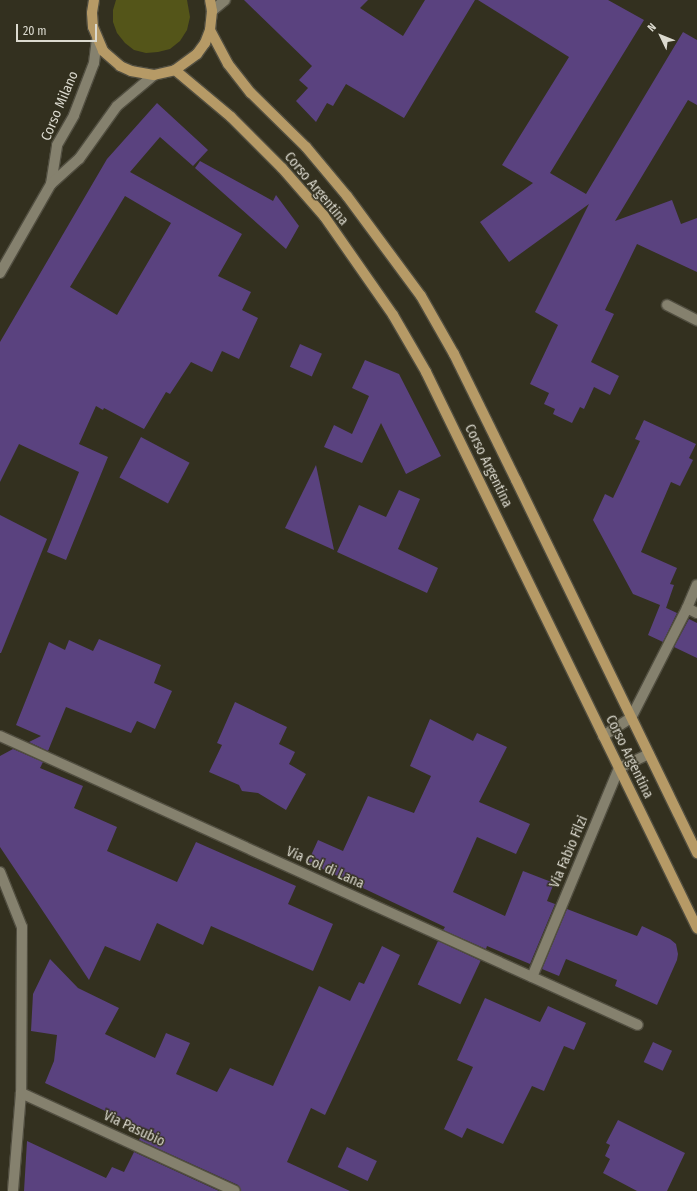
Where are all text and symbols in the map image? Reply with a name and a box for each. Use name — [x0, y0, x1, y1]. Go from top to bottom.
scale bar — [18, 16, 99, 42]
north arrow — [641, 16, 681, 56]
text: N — [645, 21, 659, 34]
text: 20 m — [23, 24, 47, 38]
street label: Corso Milano — [38, 69, 82, 143]
street label: Corso Argentina — [280, 149, 352, 229]
street label: Corso Argentina — [461, 422, 515, 510]
street label: Corso Argentina — [602, 713, 656, 801]
street label: Via Fabio Filzi — [546, 813, 592, 891]
street label: Via Col di Lana — [283, 843, 367, 893]
street label: Via Pasubio — [101, 1107, 167, 1151]

